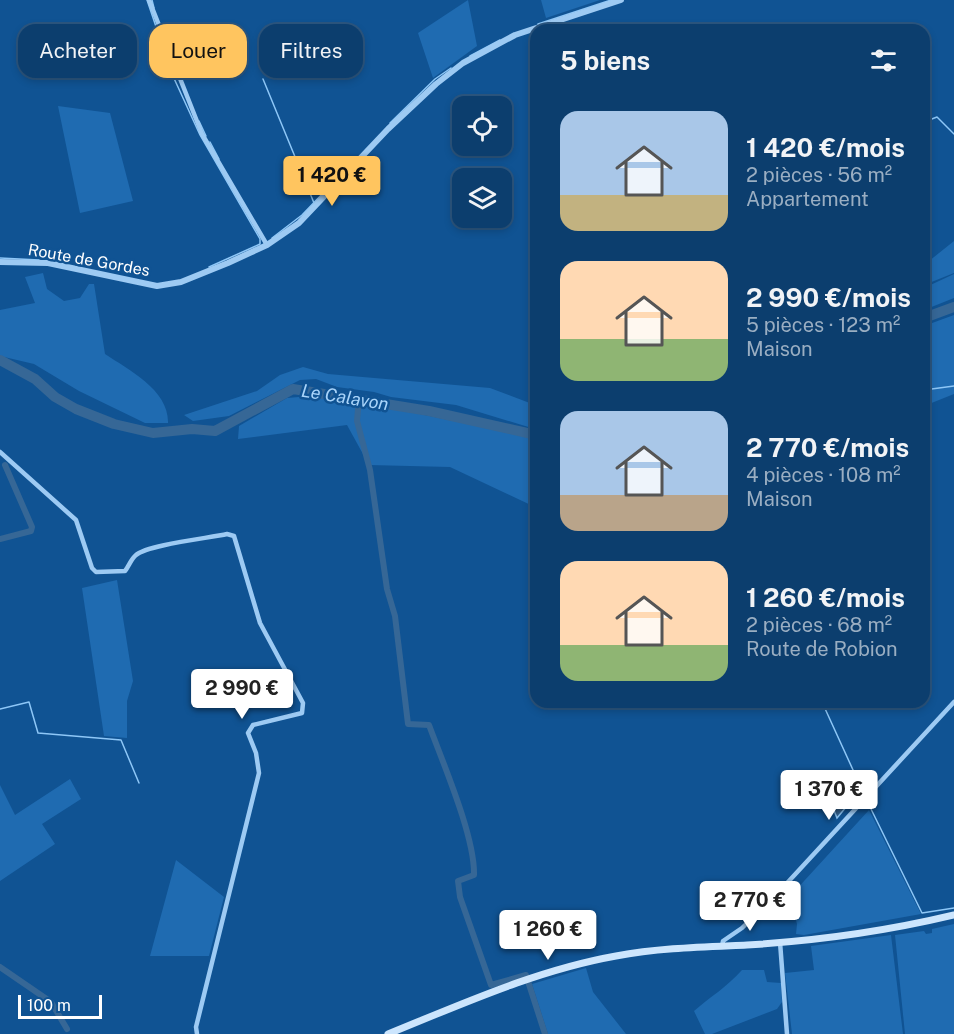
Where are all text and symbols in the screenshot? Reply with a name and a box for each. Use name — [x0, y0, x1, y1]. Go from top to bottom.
chip: Acheter — [18, 24, 137, 78]
chip: Louer — [149, 24, 247, 78]
chip: Filtres — [259, 24, 363, 78]
icon: filters — [867, 44, 900, 77]
text: 5 biens — [560, 45, 650, 76]
map controls — [452, 96, 512, 228]
button: locate — [452, 96, 512, 156]
text: 1 420 €/mois — [746, 132, 905, 163]
icon: home — [608, 135, 680, 207]
pin: 1 420 € — [277, 156, 387, 207]
text: 1 420 € — [297, 163, 367, 187]
text: 2 pièces · 56 m² — [746, 163, 892, 187]
button: layers — [452, 168, 512, 228]
text: Appartement — [746, 187, 869, 211]
street label: Route de Gordes — [27, 240, 151, 280]
text: 2 990 €/mois — [746, 282, 911, 313]
icon: home — [608, 285, 680, 357]
text: 5 pièces · 123 m² — [746, 313, 900, 337]
text: Maison — [746, 337, 813, 361]
water label: Le Calavon — [300, 380, 390, 414]
text: 2 770 €/mois — [746, 432, 909, 463]
icon: home — [608, 435, 680, 507]
text: 4 pièces · 108 m² — [746, 463, 901, 487]
text: Maison — [746, 487, 813, 511]
text: 1 260 €/mois — [746, 582, 905, 613]
icon: home — [608, 585, 680, 657]
text: 2 pièces · 68 m² — [746, 613, 892, 637]
text: Route de Robion — [746, 637, 898, 661]
pin: 2 990 € — [187, 669, 297, 720]
text: 2 990 € — [205, 676, 279, 700]
pin: 1 370 € — [774, 770, 884, 821]
text: 1 370 € — [795, 777, 863, 801]
pin: 2 770 € — [695, 881, 805, 932]
text: 2 770 € — [714, 888, 786, 912]
pin: 1 260 € — [493, 910, 603, 961]
text: 1 260 € — [513, 917, 583, 941]
scale bar — [18, 992, 102, 1020]
text: 100 m — [27, 996, 71, 1015]

